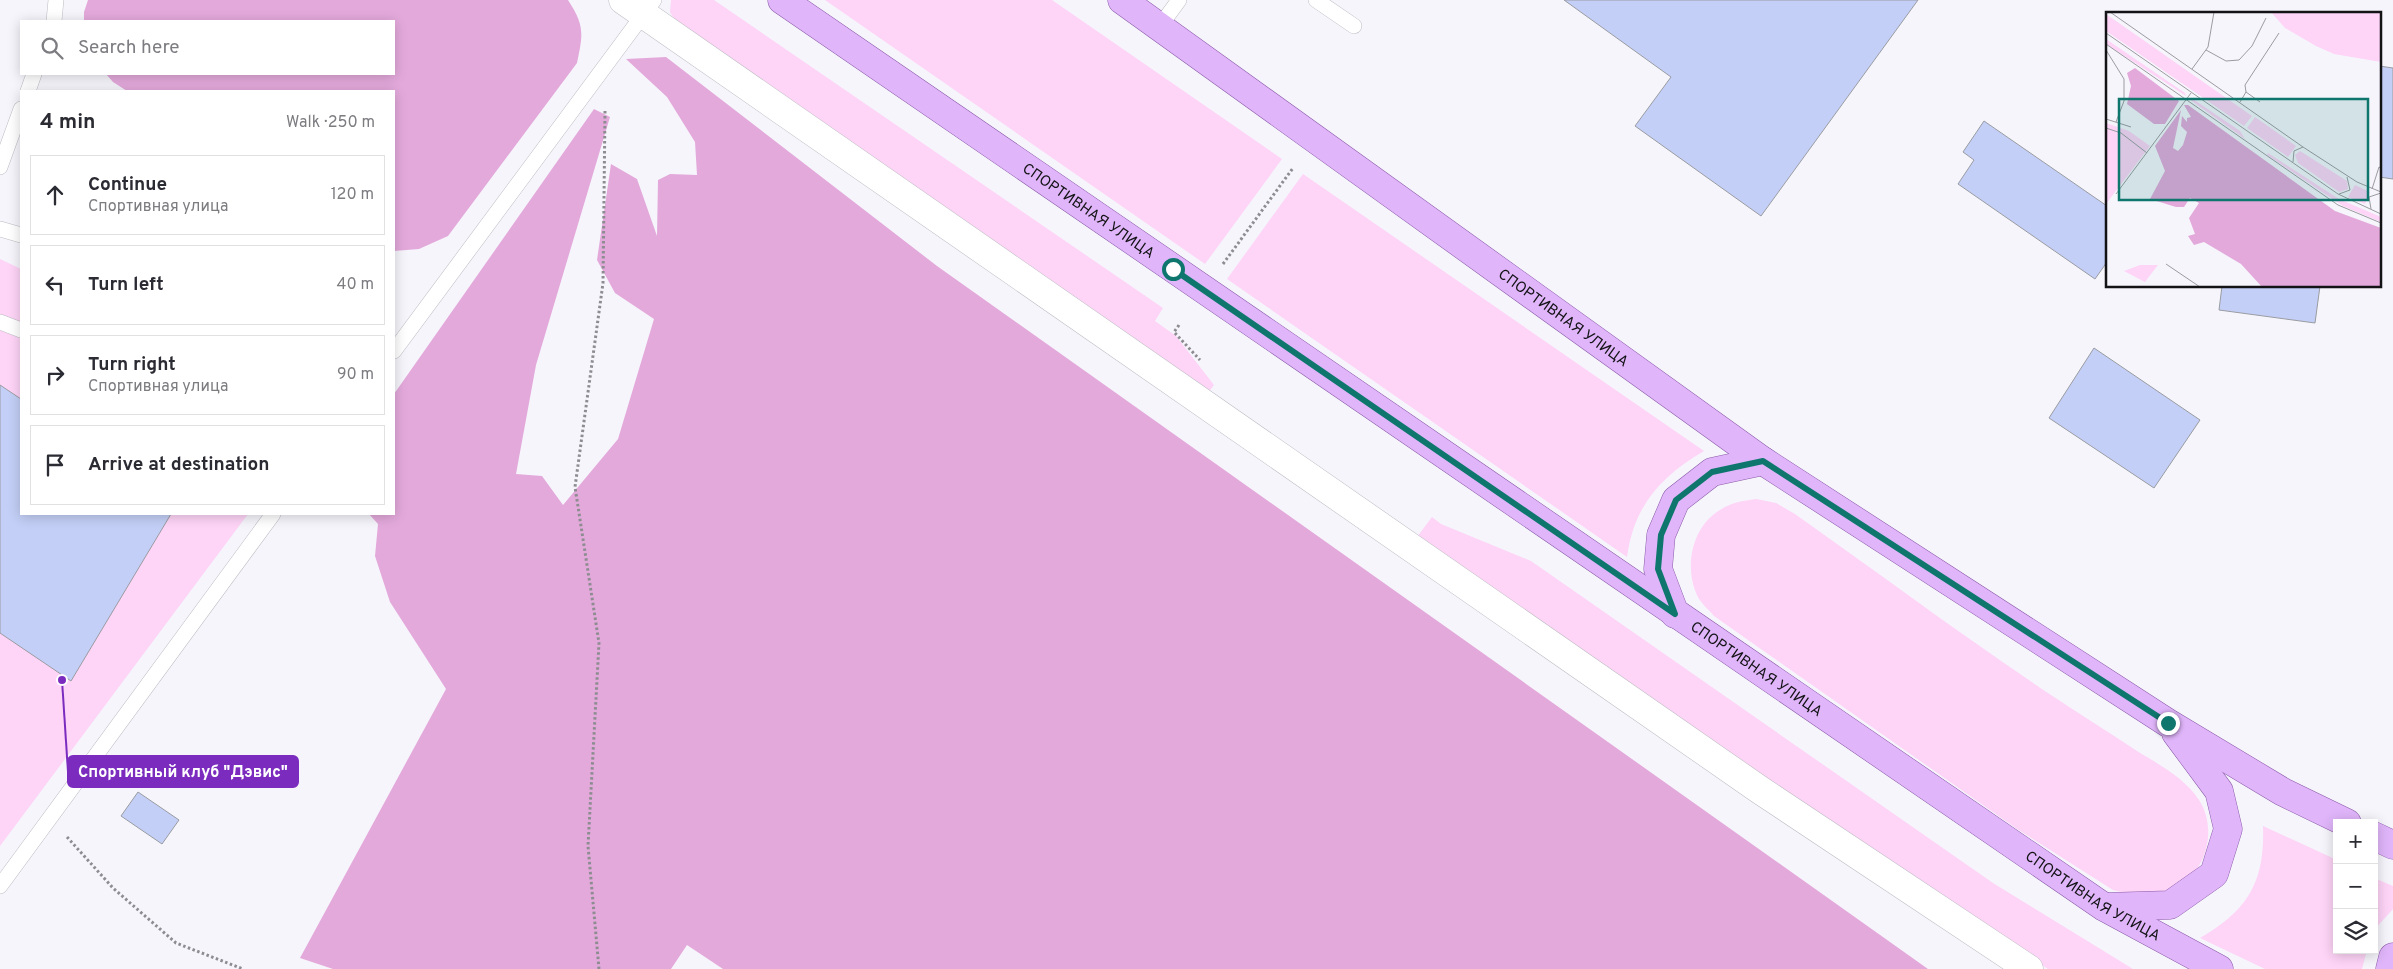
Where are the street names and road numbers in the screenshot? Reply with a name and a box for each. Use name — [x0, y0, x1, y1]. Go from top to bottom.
street label: СПОРТИВНАЯ УЛИЦА — [1018, 160, 1158, 264]
street label: СПОРТИВНАЯ УЛИЦА — [1494, 266, 1632, 372]
street label: СПОРТИВНАЯ УЛИЦА — [1686, 618, 1826, 722]
street label: СПОРТИВНАЯ УЛИЦА — [2021, 848, 2163, 946]

